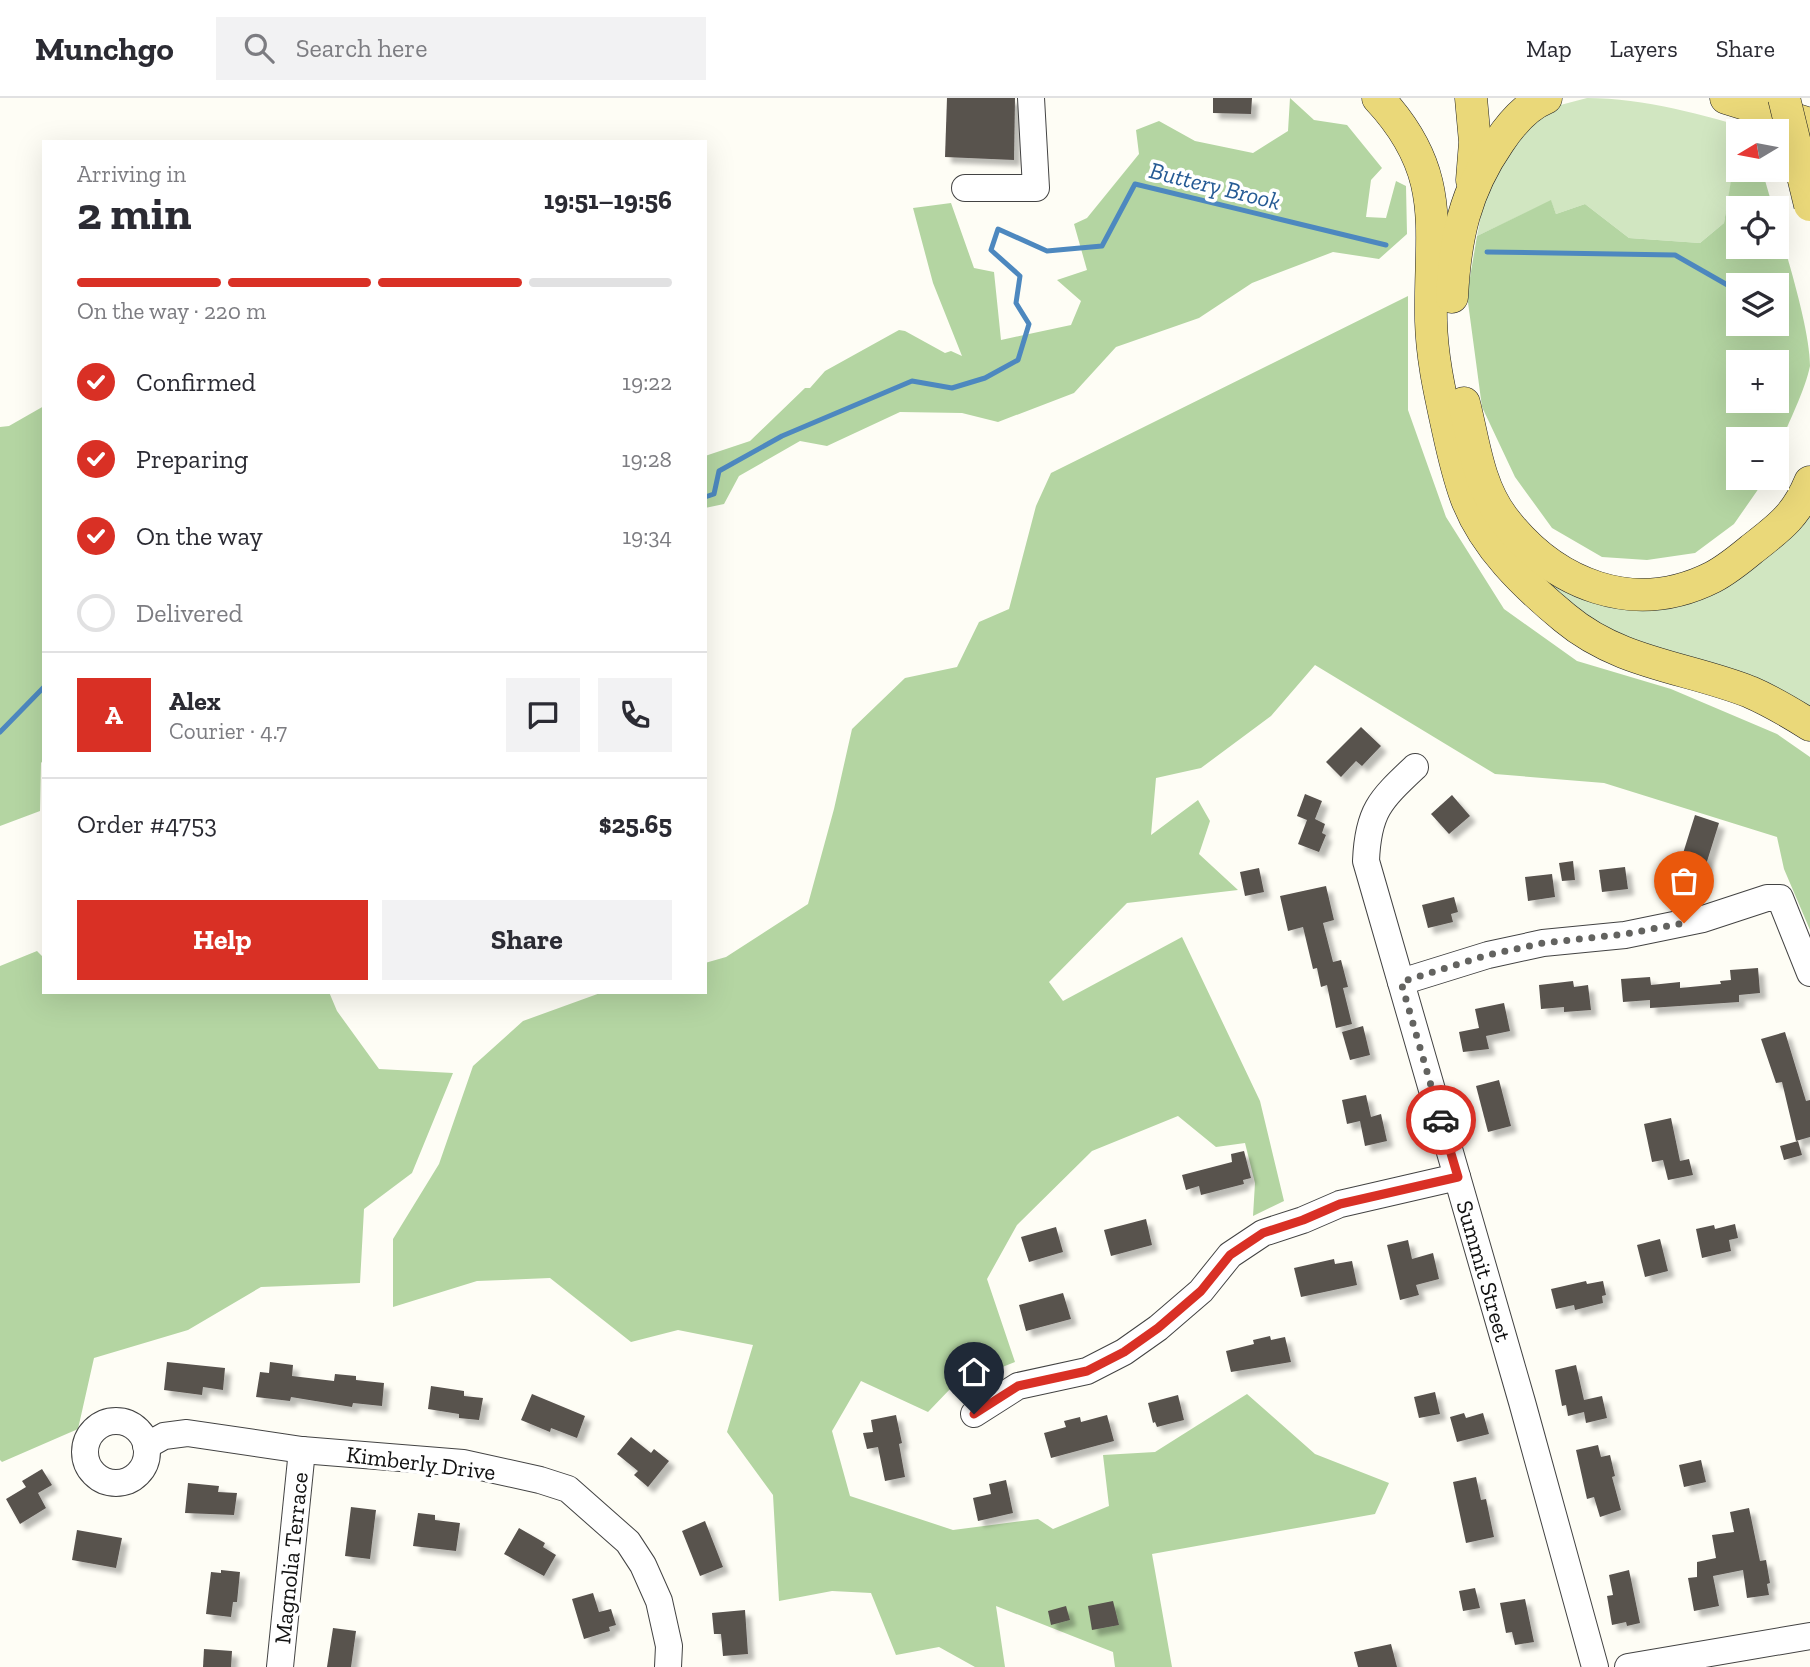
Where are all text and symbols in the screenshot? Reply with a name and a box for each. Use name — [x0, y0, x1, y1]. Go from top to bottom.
search box — [216, 17, 706, 80]
text: Munchgo — [35, 29, 174, 68]
icon: search — [240, 29, 278, 67]
text: Search here — [296, 32, 427, 64]
text: Map — [1526, 34, 1572, 63]
text: Layers — [1610, 34, 1678, 63]
text: Share — [1716, 34, 1775, 63]
north arrow — [1726, 119, 1788, 182]
map controls — [1726, 119, 1789, 490]
water label: Buttery Brook — [1146, 155, 1284, 216]
text: Arriving in — [77, 160, 186, 188]
text: 19:51–19:56 — [544, 184, 672, 216]
text: 2 min — [77, 186, 192, 241]
button: locate — [1726, 196, 1789, 259]
button: layers — [1726, 273, 1789, 336]
text: On the way · 220 m — [77, 297, 266, 325]
button: + — [1726, 350, 1789, 413]
icon: check — [77, 363, 115, 401]
text: Confirmed — [136, 366, 256, 398]
text: 19:22 — [622, 368, 672, 396]
button: − — [1726, 427, 1789, 490]
icon: check — [77, 440, 115, 478]
text: Preparing — [136, 443, 248, 475]
text: 19:28 — [622, 445, 672, 473]
icon: check — [77, 517, 115, 555]
text: On the way — [136, 520, 263, 552]
text: 19:34 — [622, 522, 672, 550]
text: Delivered — [136, 597, 243, 629]
button: chat — [506, 678, 580, 752]
button: phone — [598, 678, 672, 752]
text: Alex — [169, 685, 221, 717]
text: A — [105, 699, 123, 731]
text: Courier · 4.7 — [169, 717, 287, 745]
text: Order #4753 — [77, 808, 217, 840]
text: $25.65 — [599, 808, 672, 840]
pin — [1654, 851, 1714, 923]
icon: bag — [1665, 862, 1703, 900]
button: Help — [77, 900, 368, 980]
button: Share — [382, 900, 672, 980]
courier — [1406, 1085, 1476, 1155]
icon: car — [1422, 1101, 1460, 1139]
street label: Summit Street — [1450, 1197, 1518, 1345]
pin — [944, 1342, 1004, 1414]
icon: home — [955, 1353, 993, 1391]
street label: Kimberly Drive — [345, 1440, 497, 1486]
street label: Magnolia Terrace — [268, 1471, 314, 1645]

